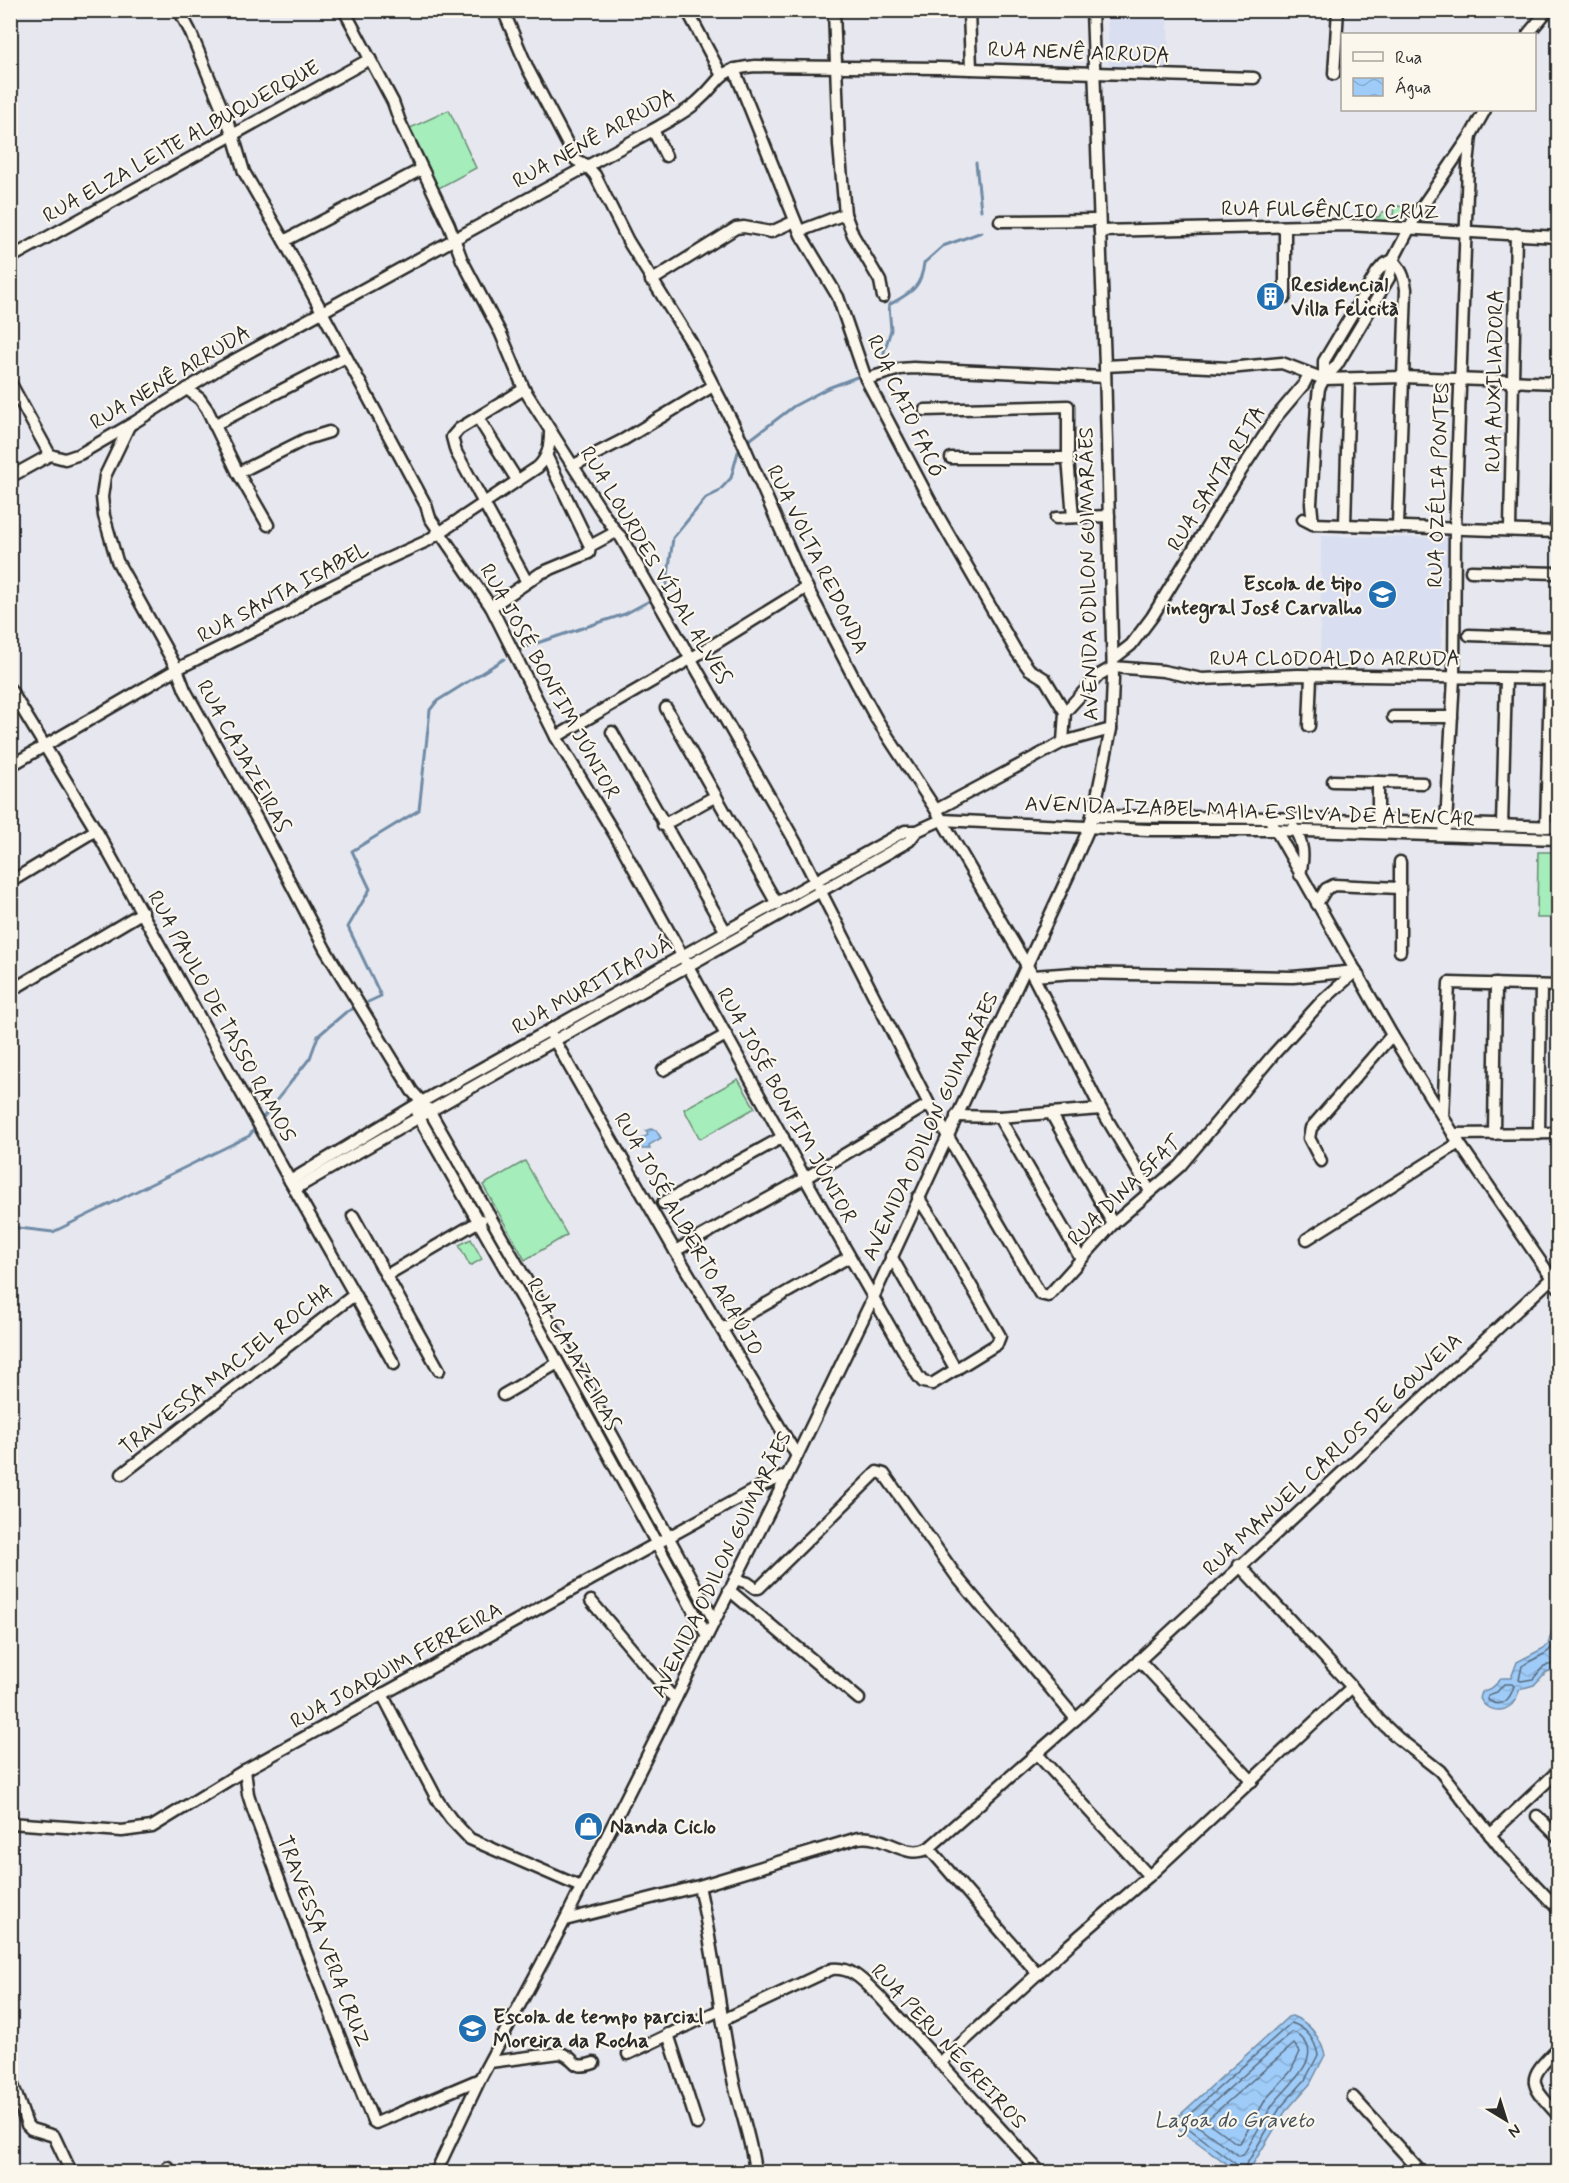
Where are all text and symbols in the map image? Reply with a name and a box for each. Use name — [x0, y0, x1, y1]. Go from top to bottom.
legend — [1341, 33, 1536, 111]
street label: RUA NENÊ ARRUDA — [987, 36, 1171, 70]
text: Rua — [1395, 46, 1422, 70]
street label: RUA ELZA LEITE ALBUQUERQUE — [38, 54, 325, 230]
text: Água — [1395, 76, 1431, 100]
street label: RUA NENÊ ARRUDA — [508, 82, 681, 195]
street label: RUA FULGÊNCIO CRUZ — [1221, 195, 1439, 227]
place label: Residencial Villa Felicità — [1291, 271, 1399, 323]
building icon: Residencial Villa Felicità — [1254, 280, 1286, 312]
street label: RUA AUXILIADORA — [1479, 289, 1511, 473]
street label: RUA NENÊ ARRUDA — [85, 319, 256, 437]
street label: RUA CAIO FACÓ — [860, 331, 950, 482]
street label: RUA OZÉLIA PONTES — [1421, 382, 1457, 588]
street label: RUA SANTA RITA — [1161, 401, 1273, 556]
street label: AVENIDA ODILON GUIMARÃES — [1072, 427, 1106, 721]
street label: RUA LOURDES VÍDAL ALVES — [573, 441, 738, 690]
street label: RUA VOLTA REDONDA — [759, 460, 875, 659]
street label: RUA SANTA ISABEL — [193, 536, 374, 650]
street label: RUA JOSÉ BONFIM JÚNIOR — [473, 559, 626, 804]
place label: Escola de tipo integral José Carvalho — [1166, 570, 1363, 624]
school or university icon: Escola de tipo integral José Carvalho — [1367, 579, 1399, 611]
street label: RUA CLODOALDO ARRUDA — [1210, 645, 1460, 673]
street label: RUA CAJAZEIRAS — [189, 675, 297, 838]
street label: AVENIDA IZABEL MAIA E SILVA DE ALENCAR — [1024, 790, 1476, 834]
street label: RUA PAULO DE TASSO RAMOS — [140, 886, 302, 1147]
street label: RUA MURITIAPUÁ — [507, 930, 678, 1042]
street label: RUA JOSÉ BONFIM JÚNIOR — [710, 983, 863, 1228]
street label: AVENIDA ODILON GUIMARÃES — [856, 987, 1006, 1265]
street label: RUA JOSÉ ALBERTO ARAÚJO — [607, 1108, 769, 1361]
street label: RUA DINA SFAT — [1062, 1129, 1188, 1252]
street label: RUA CAJAZEIRAS — [519, 1273, 627, 1436]
street label: TRAVESSA MACIEL ROCHA — [114, 1277, 339, 1462]
street label: RUA MANUEL CARLOS DE GOUVEIA — [1197, 1327, 1468, 1583]
street label: AVENIDA ODILON GUIMARÃES — [645, 1426, 799, 1703]
street label: RUA JOAQUIM FERREIRA — [286, 1596, 507, 1736]
shop icon: Nanda Ciclo — [573, 1810, 605, 1842]
place label: Nanda Ciclo — [610, 1813, 716, 1841]
street label: TRAVESSA VERA CRUZ — [270, 1832, 376, 2051]
street label: RUA PERU NEGREIROS — [864, 1958, 1032, 2136]
place label: Escola de tempo parcial Moreira da Rocha — [493, 2003, 704, 2055]
school or university icon: Escola de tempo parcial Moreira da Rocha — [456, 2012, 488, 2044]
north arrow — [1476, 2090, 1536, 2150]
water label: Lagoa do Graveto — [1154, 2107, 1315, 2138]
text: N — [1504, 2119, 1525, 2142]

